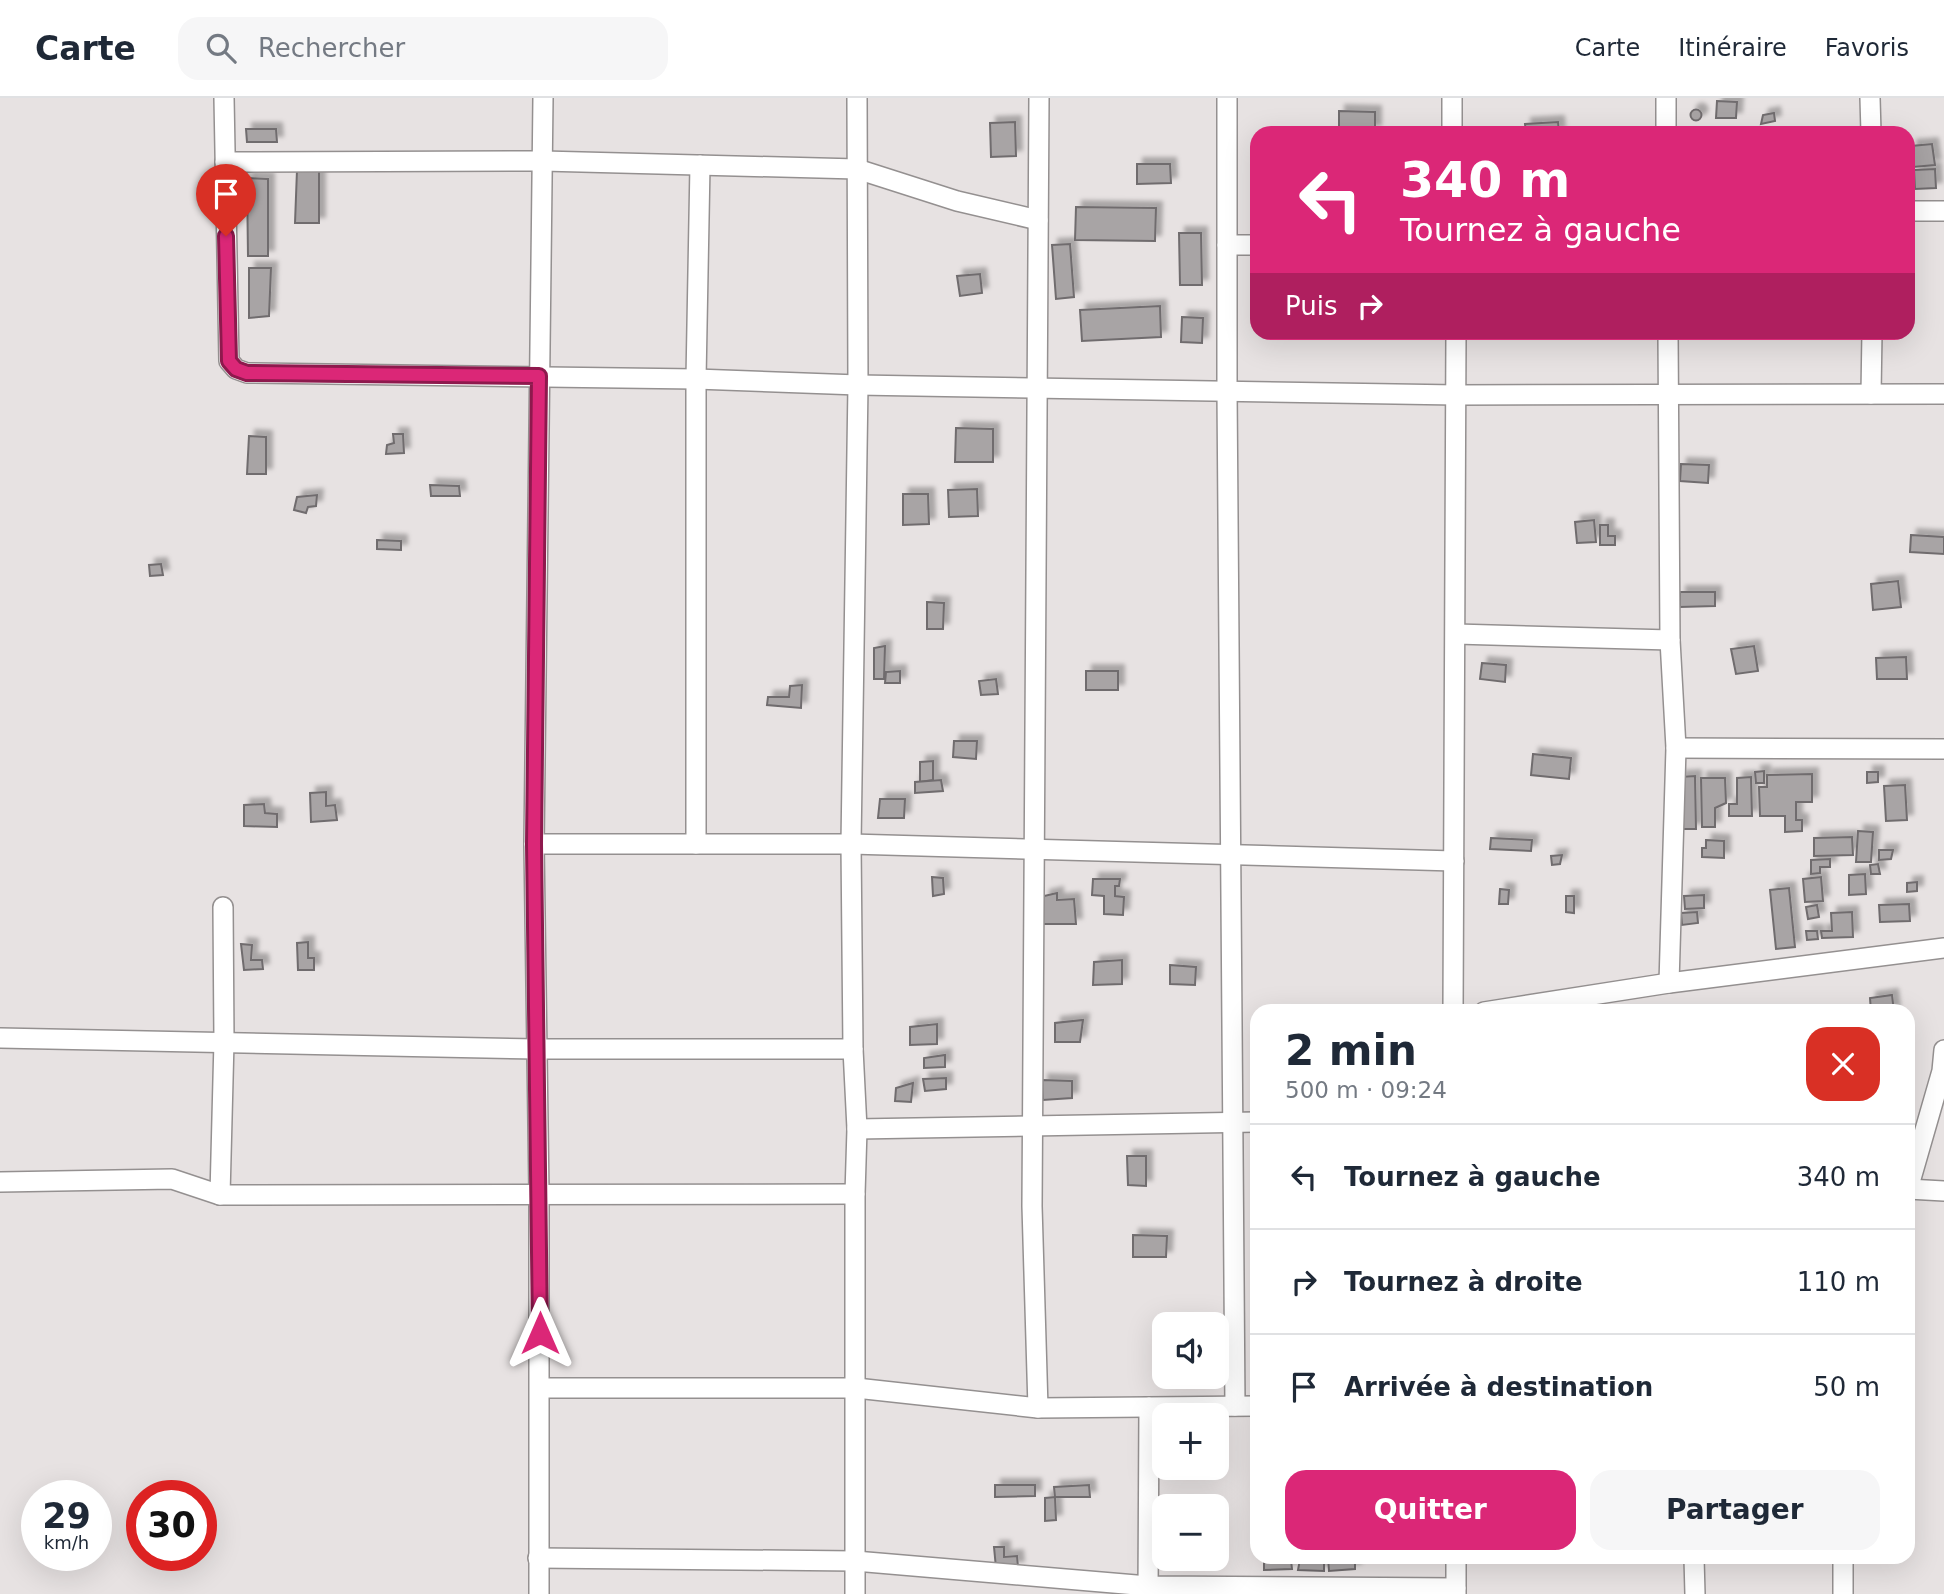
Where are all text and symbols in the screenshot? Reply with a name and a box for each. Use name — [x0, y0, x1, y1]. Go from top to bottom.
search box — [178, 17, 668, 80]
text: Carte — [35, 29, 136, 68]
icon: search — [202, 29, 240, 67]
text: Rechercher — [258, 33, 405, 63]
text: Carte — [1575, 34, 1640, 62]
text: Itinéraire — [1678, 34, 1787, 62]
text: Favoris — [1825, 34, 1909, 62]
text: 340 m — [1400, 152, 1570, 209]
icon: left — [1285, 154, 1376, 245]
pin — [196, 164, 256, 236]
icon: arrive — [207, 175, 245, 213]
text: Tournez à gauche — [1400, 211, 1681, 249]
icon: right — [1351, 287, 1389, 325]
text: Puis — [1285, 291, 1337, 321]
text: 2 min — [1285, 1026, 1417, 1075]
button: close — [1806, 1027, 1880, 1101]
text: 500 m · 09:24 — [1285, 1077, 1447, 1103]
icon: left — [1285, 1158, 1323, 1196]
text: Tournez à gauche — [1344, 1162, 1601, 1192]
text: 340 m — [1797, 1162, 1880, 1192]
icon: right — [1285, 1263, 1323, 1301]
text: Tournez à droite — [1344, 1267, 1583, 1297]
text: 110 m — [1797, 1267, 1880, 1297]
position arrow — [503, 1296, 577, 1370]
map controls — [1152, 1312, 1229, 1571]
button: sound — [1152, 1312, 1229, 1389]
icon: arrive — [1285, 1368, 1323, 1406]
text: Arrivée à destination — [1344, 1372, 1653, 1402]
text: 50 m — [1813, 1372, 1880, 1402]
button: + — [1152, 1403, 1229, 1480]
button: Quitter — [1285, 1470, 1576, 1550]
button: Partager — [1590, 1470, 1880, 1550]
speed limit sign: 30 — [126, 1480, 217, 1571]
button: − — [1152, 1494, 1229, 1571]
text: 29 — [42, 1496, 91, 1536]
text: km/h — [44, 1532, 89, 1553]

